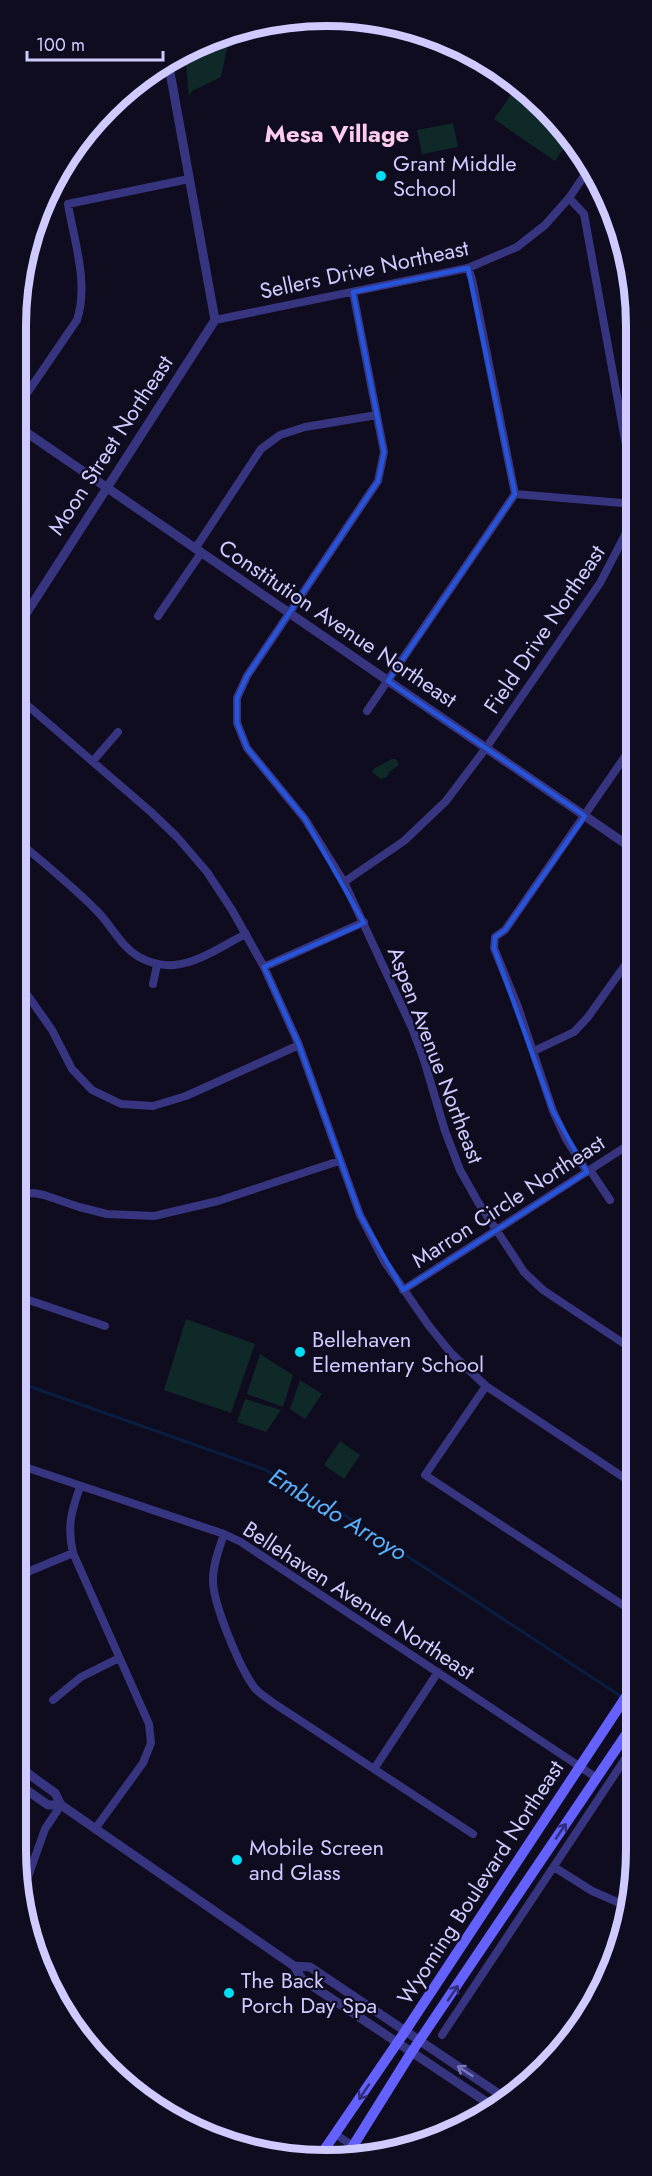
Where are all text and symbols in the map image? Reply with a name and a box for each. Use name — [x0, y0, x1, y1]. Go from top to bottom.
scale bar — [27, 24, 164, 62]
text: 100 m — [36, 32, 85, 58]
district label: Mesa Village — [265, 116, 409, 151]
place label: Grant Middle School — [393, 147, 517, 204]
marker: Grant Middle School — [374, 169, 388, 183]
street label: Sellers Drive Northeast — [257, 231, 472, 307]
street label: Moon Street Northeast — [40, 348, 181, 541]
street label: Constitution Avenue Northeast — [213, 531, 464, 715]
street label: Field Drive Northeast — [476, 538, 613, 720]
street label: Aspen Avenue Northeast — [380, 942, 492, 1169]
street label: Marron Circle Northeast — [405, 1126, 611, 1276]
place label: Bellehaven Elementary School — [312, 1323, 484, 1380]
marker: Bellehaven Elementary School — [293, 1345, 307, 1359]
water label: Embudo Arroyo — [262, 1459, 414, 1569]
street label: Bellehaven Avenue Northeast — [237, 1513, 482, 1687]
street label: Wyoming Boulevard Northeast — [389, 1753, 571, 2010]
one-way arrow — [555, 1823, 567, 1840]
place label: Mobile Screen and Glass — [249, 1831, 384, 1888]
marker: Mobile Screen and Glass — [230, 1853, 244, 1867]
place label: The Back Porch Day Spa — [241, 1964, 377, 2021]
marker: The Back Porch Day Spa — [222, 1986, 236, 2000]
one-way arrow — [447, 1986, 459, 2002]
one-way arrow — [456, 2064, 473, 2077]
one-way arrow — [358, 2083, 370, 2099]

